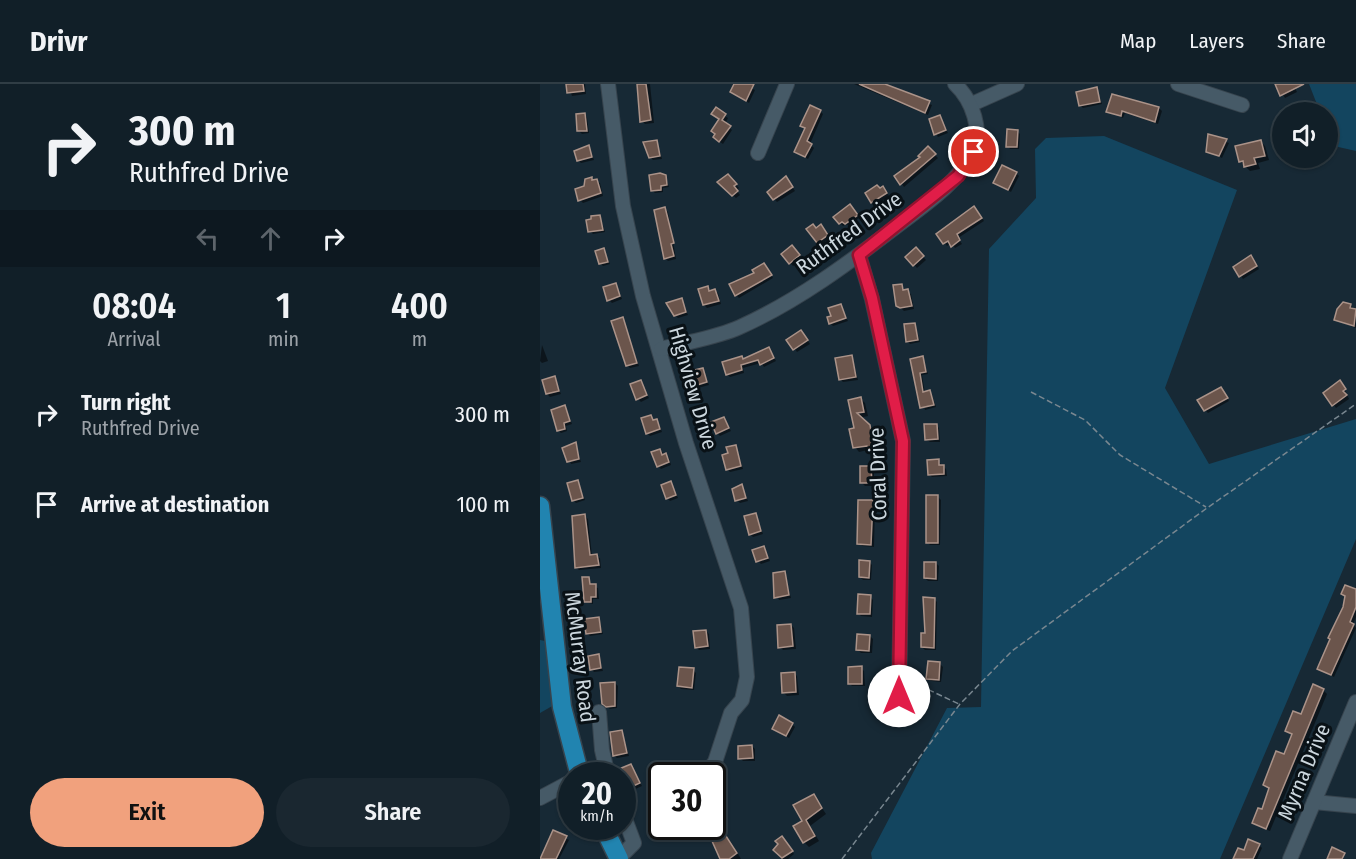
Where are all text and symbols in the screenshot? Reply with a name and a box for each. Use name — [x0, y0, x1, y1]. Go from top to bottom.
text: Drivr — [30, 25, 88, 58]
text: Map — [1120, 28, 1156, 54]
text: Layers — [1189, 28, 1244, 54]
text: Share — [1277, 28, 1326, 54]
map controls — [1272, 102, 1338, 168]
button: sound — [1272, 102, 1338, 168]
text: 300 m — [129, 106, 236, 156]
icon: right — [30, 108, 108, 186]
pin — [948, 126, 999, 177]
icon: arrive — [957, 135, 990, 168]
text: Ruthfred Drive — [129, 157, 289, 189]
street label: Ruthfred Drive — [791, 186, 907, 280]
icon: left — [191, 222, 224, 255]
icon: ahead — [254, 222, 287, 255]
icon: right — [317, 222, 350, 255]
text: 08:04 — [92, 284, 176, 328]
text: 1 — [276, 284, 291, 328]
text: 400 — [391, 284, 448, 328]
street label: Highview Drive — [663, 323, 723, 453]
text: Arrival — [107, 327, 161, 351]
text: min — [268, 327, 299, 351]
text: m — [412, 327, 427, 351]
text: Turn right — [81, 389, 170, 416]
icon: right — [30, 398, 63, 431]
text: 300 m — [455, 401, 510, 428]
text: Ruthfred Drive — [81, 416, 200, 440]
street label: Coral Drive — [863, 427, 893, 521]
icon: arrive — [30, 488, 63, 521]
text: Arrive at destination — [81, 491, 269, 518]
text: 100 m — [456, 491, 510, 518]
street label: McMurray Road — [559, 590, 601, 724]
position arrow — [867, 664, 931, 728]
street label: Myrna Drive — [1272, 720, 1336, 824]
speed limit sign: 30 — [648, 762, 726, 840]
text: 20 — [582, 776, 612, 812]
button: Exit — [30, 778, 264, 847]
button: Share — [276, 778, 510, 847]
text: km/h — [580, 807, 614, 825]

